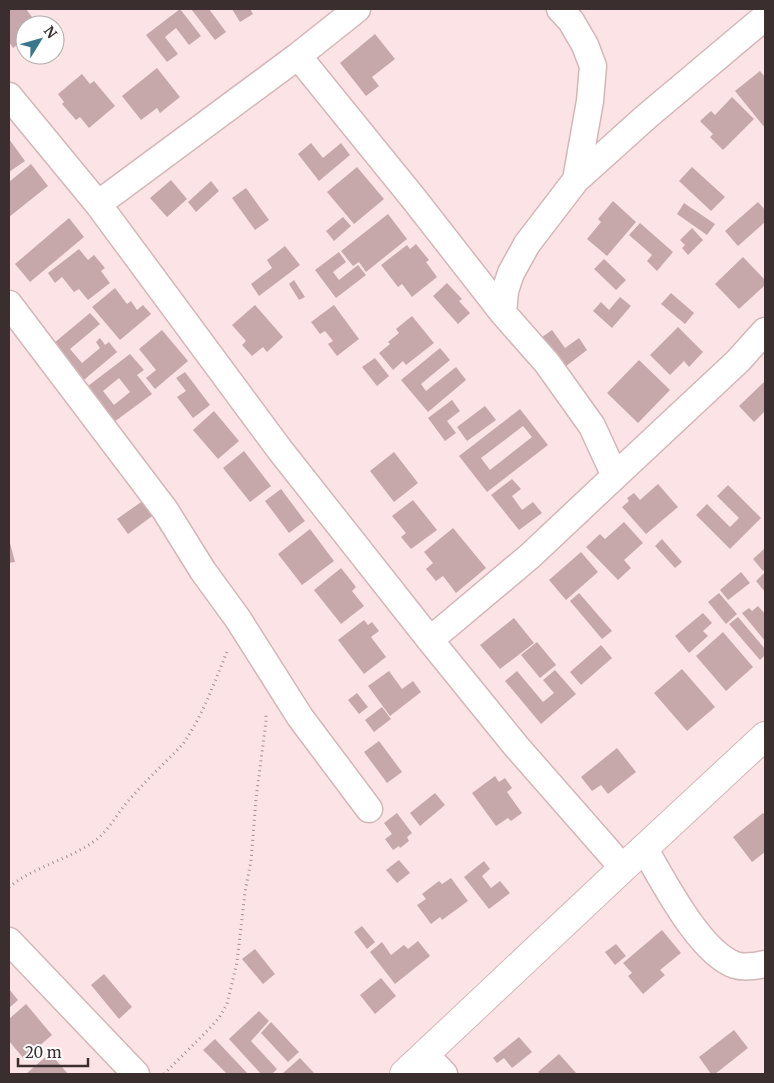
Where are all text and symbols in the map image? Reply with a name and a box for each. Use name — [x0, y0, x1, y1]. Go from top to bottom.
north arrow — [15, 15, 65, 65]
text: N — [40, 22, 61, 42]
scale bar — [18, 1036, 88, 1068]
text: 20 m — [25, 1043, 62, 1062]

